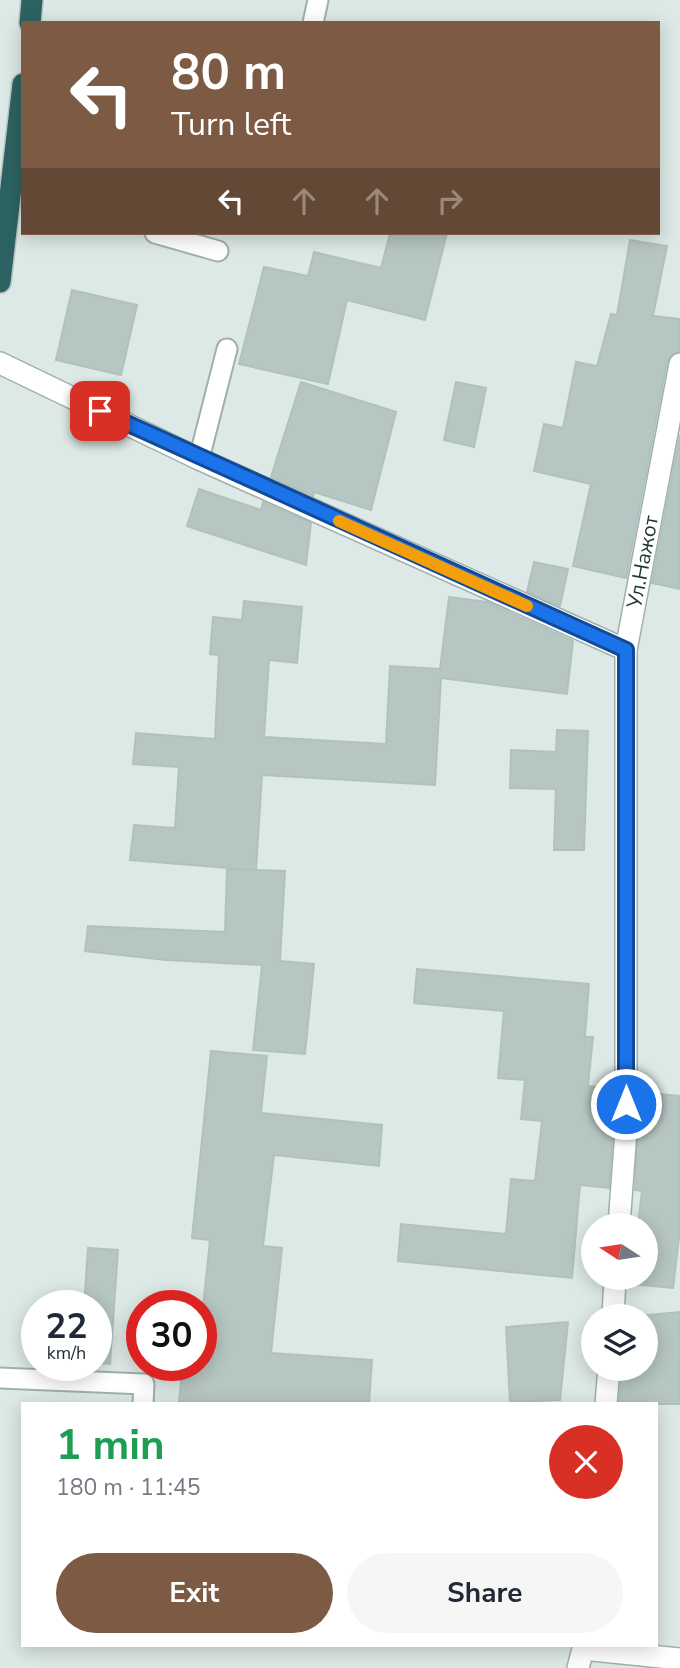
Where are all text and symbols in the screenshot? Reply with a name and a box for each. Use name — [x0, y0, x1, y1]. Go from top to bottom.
text: 80 m — [171, 39, 286, 106]
icon: left — [56, 49, 147, 140]
text: Turn left — [171, 103, 291, 146]
icon: left — [212, 182, 250, 220]
icon: ahead — [285, 182, 323, 220]
icon: ahead — [358, 182, 396, 220]
icon: right — [431, 182, 469, 220]
pin — [70, 381, 130, 441]
icon: arrive — [81, 392, 119, 430]
street label: Ул.Нажот — [620, 513, 665, 611]
position arrow — [589, 1067, 663, 1141]
north arrow — [581, 1213, 658, 1290]
map controls — [581, 1213, 658, 1381]
speed limit sign: 30 — [126, 1290, 217, 1381]
text: 22 — [45, 1303, 88, 1350]
button: layers — [581, 1304, 658, 1381]
text: km/h — [47, 1341, 86, 1365]
text: 1 min — [56, 1417, 165, 1474]
button: close — [549, 1425, 623, 1499]
text: 180 m · 11:45 — [56, 1472, 201, 1503]
button: Exit — [56, 1553, 333, 1633]
button: Share — [347, 1553, 623, 1633]

